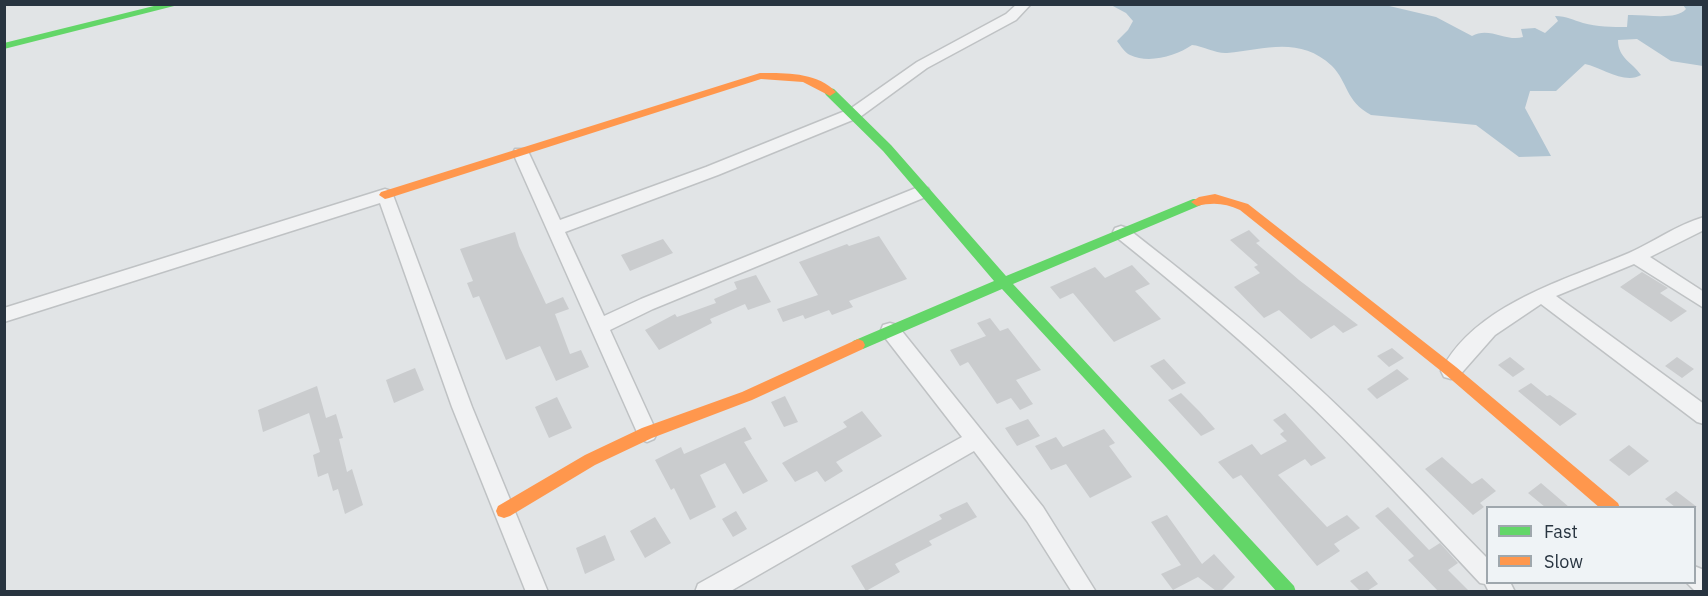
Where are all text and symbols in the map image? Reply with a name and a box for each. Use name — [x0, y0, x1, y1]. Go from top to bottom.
legend — [1486, 506, 1696, 584]
text: Fast — [1544, 520, 1578, 543]
text: Slow — [1544, 550, 1583, 573]

